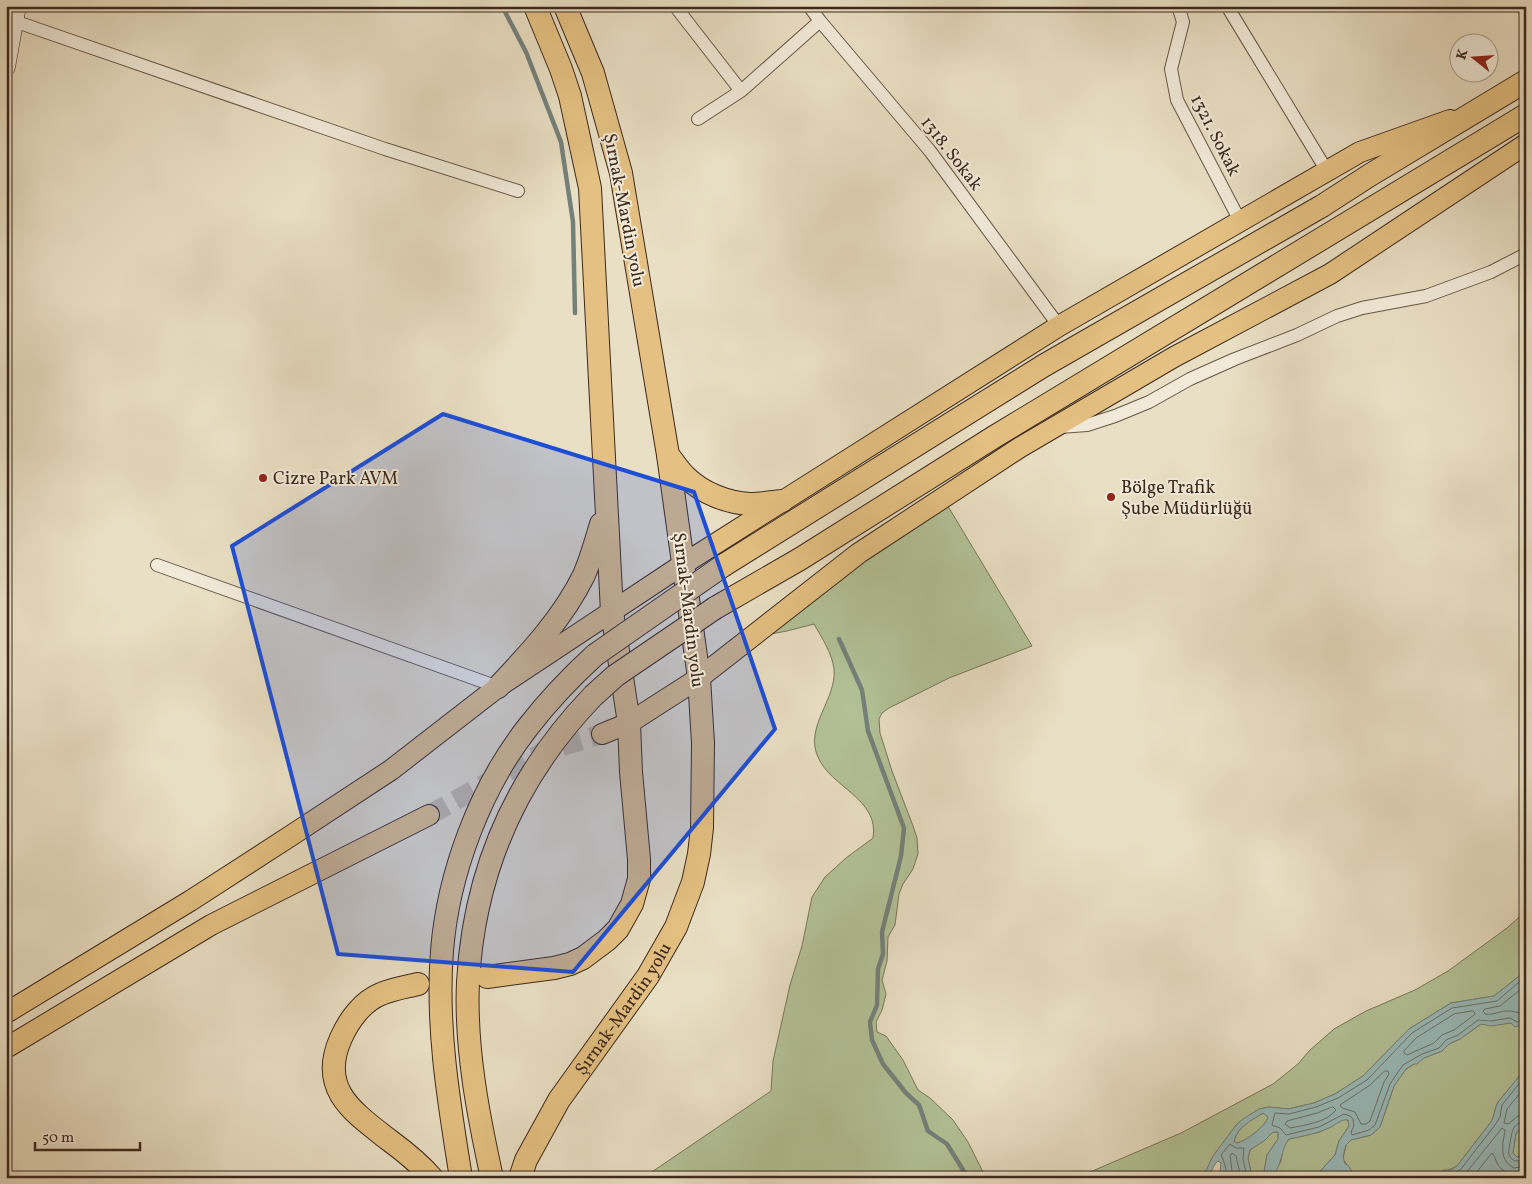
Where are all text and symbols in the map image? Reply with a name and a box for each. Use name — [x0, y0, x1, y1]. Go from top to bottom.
north arrow — [1450, 32, 1500, 82]
text: K — [1452, 47, 1474, 62]
street label: 1321. Sokak — [1183, 91, 1246, 181]
street label: 1318. Sokak — [914, 112, 988, 196]
street label: Şırnak-Mardin yolu — [596, 131, 651, 289]
place label: Cizre Park AVM — [273, 467, 398, 492]
marker: Cizre Park AVM — [257, 472, 269, 484]
place label: Bölge Trafik Şube Müdürlüğü — [1121, 476, 1252, 522]
marker: Bölge Trafik Şube Müdürlüğü — [1105, 491, 1117, 503]
street label: Şırnak-Mardin yolu — [666, 531, 709, 689]
street label: Şırnak-Mardin yolu — [570, 938, 678, 1081]
scale bar — [35, 1119, 140, 1151]
text: 50 m — [42, 1128, 74, 1149]

